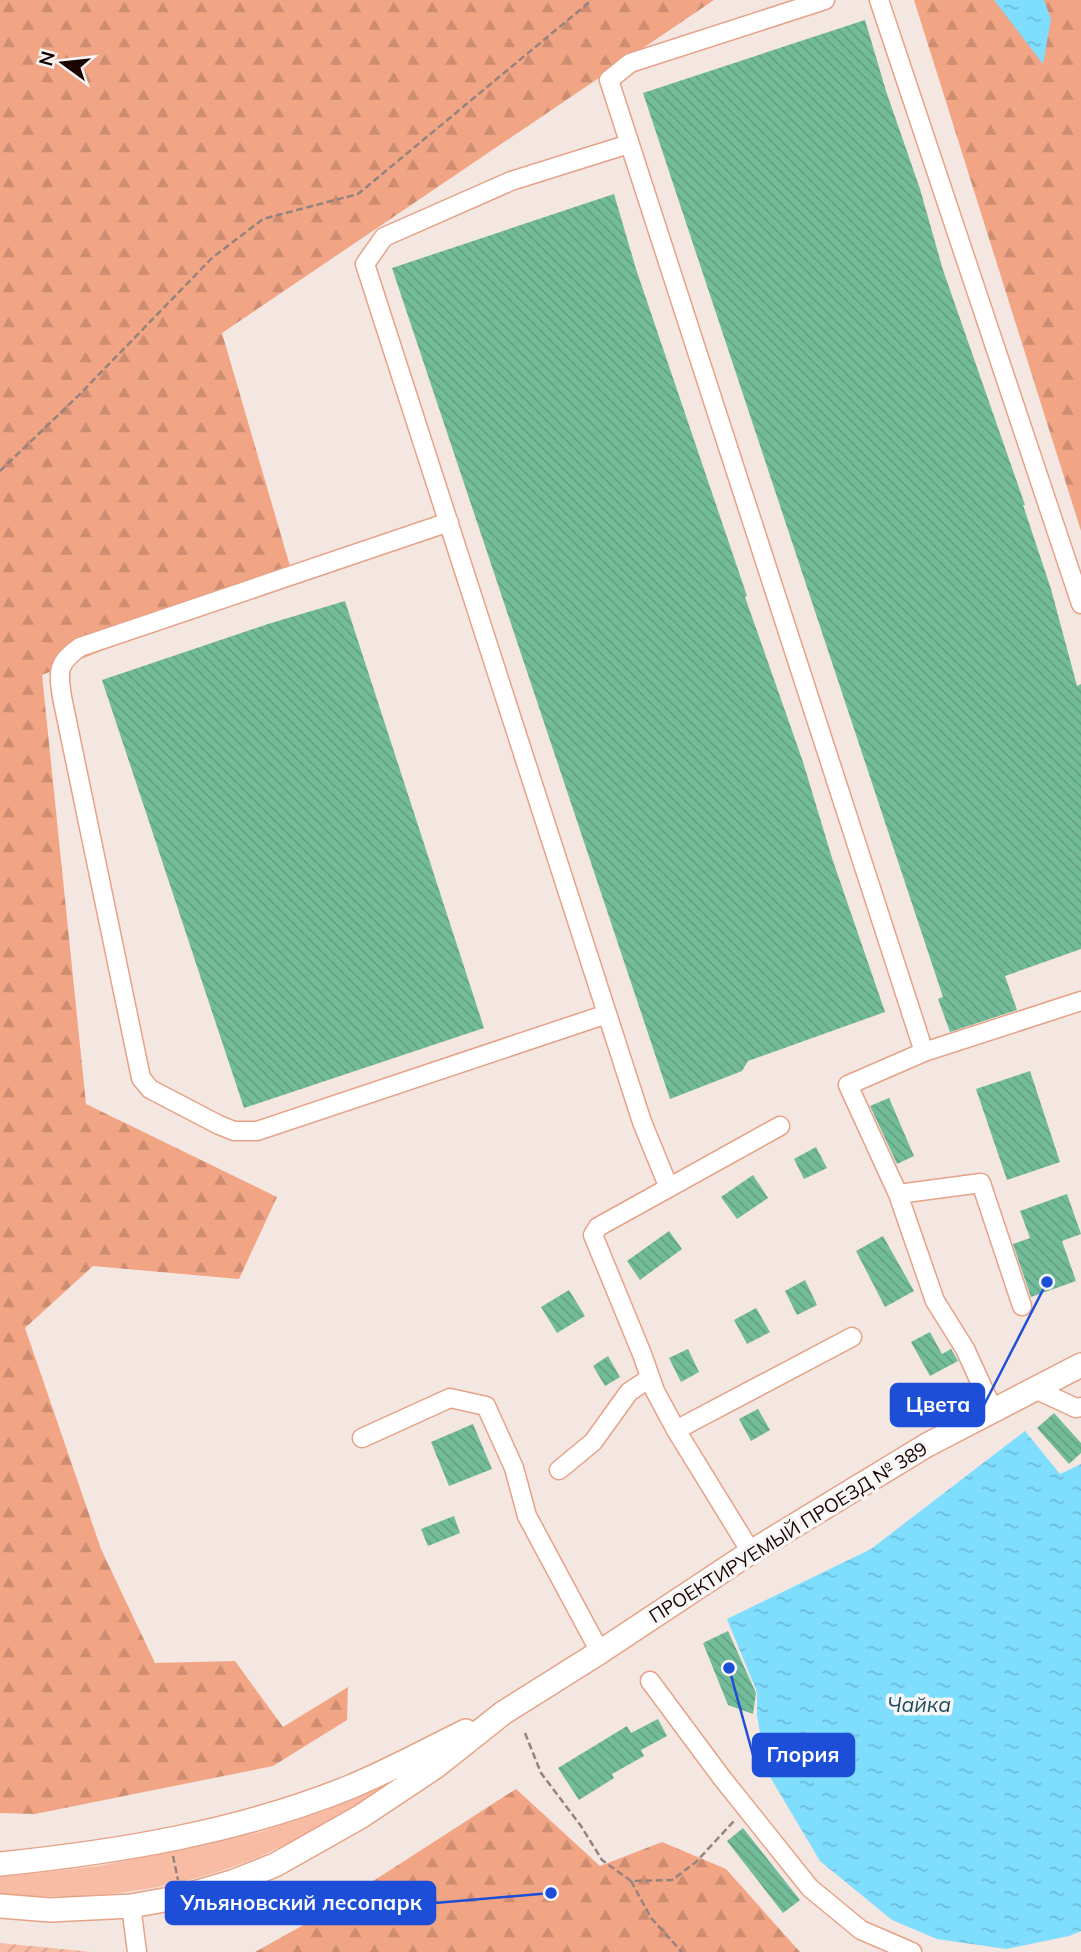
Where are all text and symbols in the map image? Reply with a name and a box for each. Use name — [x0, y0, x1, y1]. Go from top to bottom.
north arrow — [28, 28, 98, 98]
text: N — [33, 49, 60, 69]
callout: Цвета — [891, 1384, 984, 1426]
text: Цвета — [906, 1391, 970, 1417]
street label: ПРОЕКТИРУЕМЫЙ ПРОЕЗД № 389 — [644, 1436, 932, 1628]
water label: Чайка — [887, 1691, 951, 1717]
callout: Глория — [753, 1734, 854, 1776]
text: Глория — [767, 1741, 839, 1767]
callout: Ульяновский лесопарк — [166, 1882, 435, 1924]
text: Ульяновский лесопарк — [179, 1889, 423, 1915]

